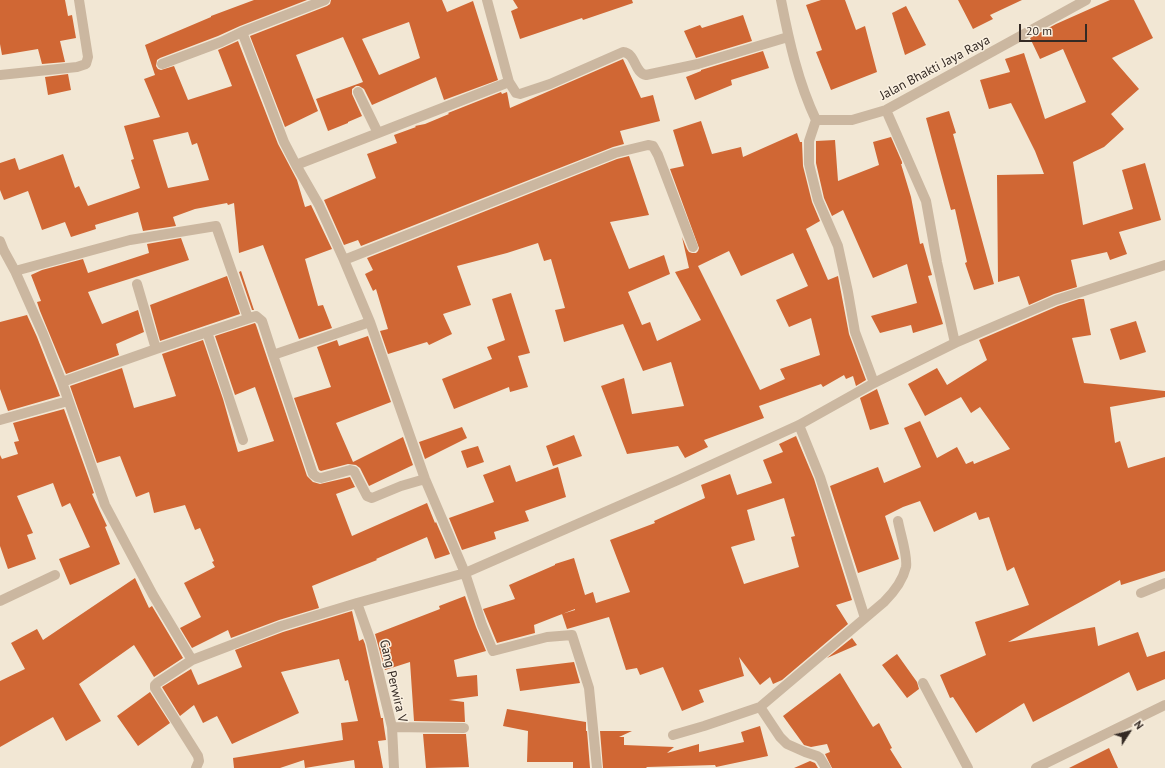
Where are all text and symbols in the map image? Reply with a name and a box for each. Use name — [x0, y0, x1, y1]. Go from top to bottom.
scale bar — [1021, 16, 1089, 42]
text: 20 m — [1026, 23, 1052, 38]
street label: Jalan Bhakti Jaya Raya — [877, 32, 993, 104]
street label: Gang Perwira V — [376, 638, 410, 724]
north arrow — [1109, 712, 1149, 752]
text: N — [1131, 718, 1146, 732]

